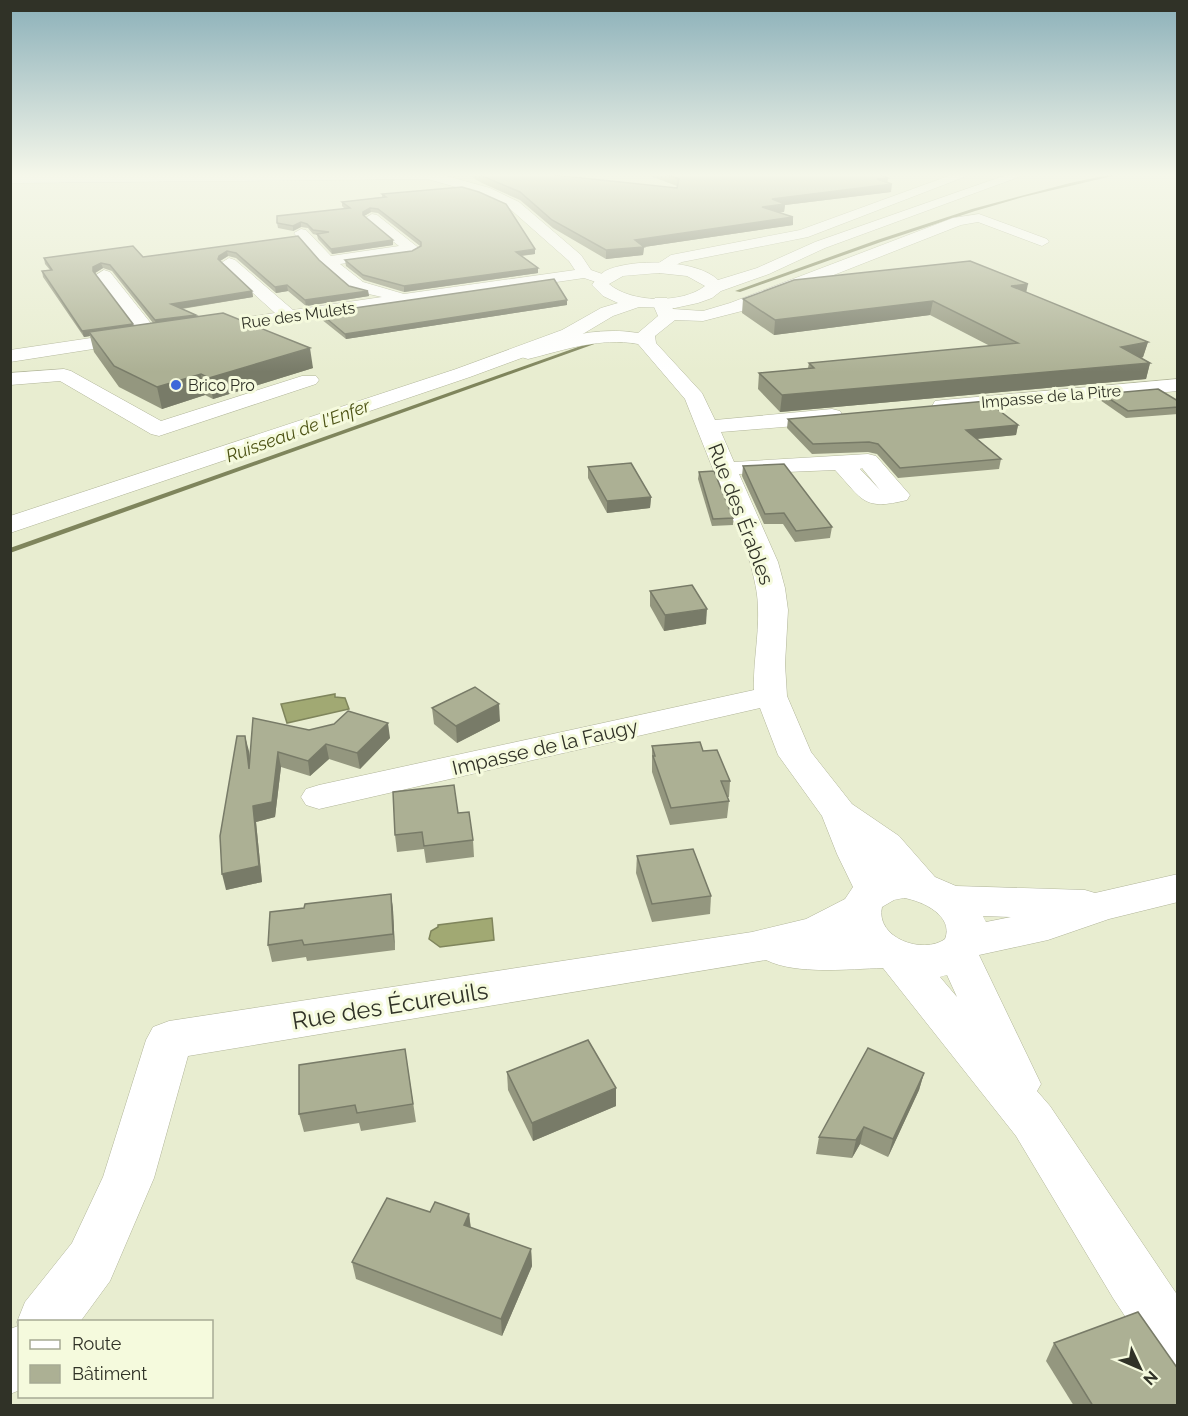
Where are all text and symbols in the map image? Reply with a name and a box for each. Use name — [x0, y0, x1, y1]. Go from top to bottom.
street label: Rue des Mulets — [240, 298, 356, 333]
place label: Brico Pro — [188, 376, 255, 395]
marker: Brico Pro — [169, 378, 183, 392]
street label: Impasse de la Pitre — [980, 381, 1122, 412]
water label: Ruisseau de l'Enfer — [223, 394, 374, 466]
street label: Rue des Érables — [703, 440, 779, 588]
street label: Impasse de la Faugy — [450, 714, 640, 780]
street label: Rue des Écureuils — [290, 976, 490, 1035]
legend — [18, 1320, 213, 1398]
text: Route — [72, 1333, 122, 1354]
north arrow — [1110, 1338, 1170, 1398]
text: Bâtiment — [72, 1363, 147, 1384]
text: N — [1139, 1367, 1162, 1389]

